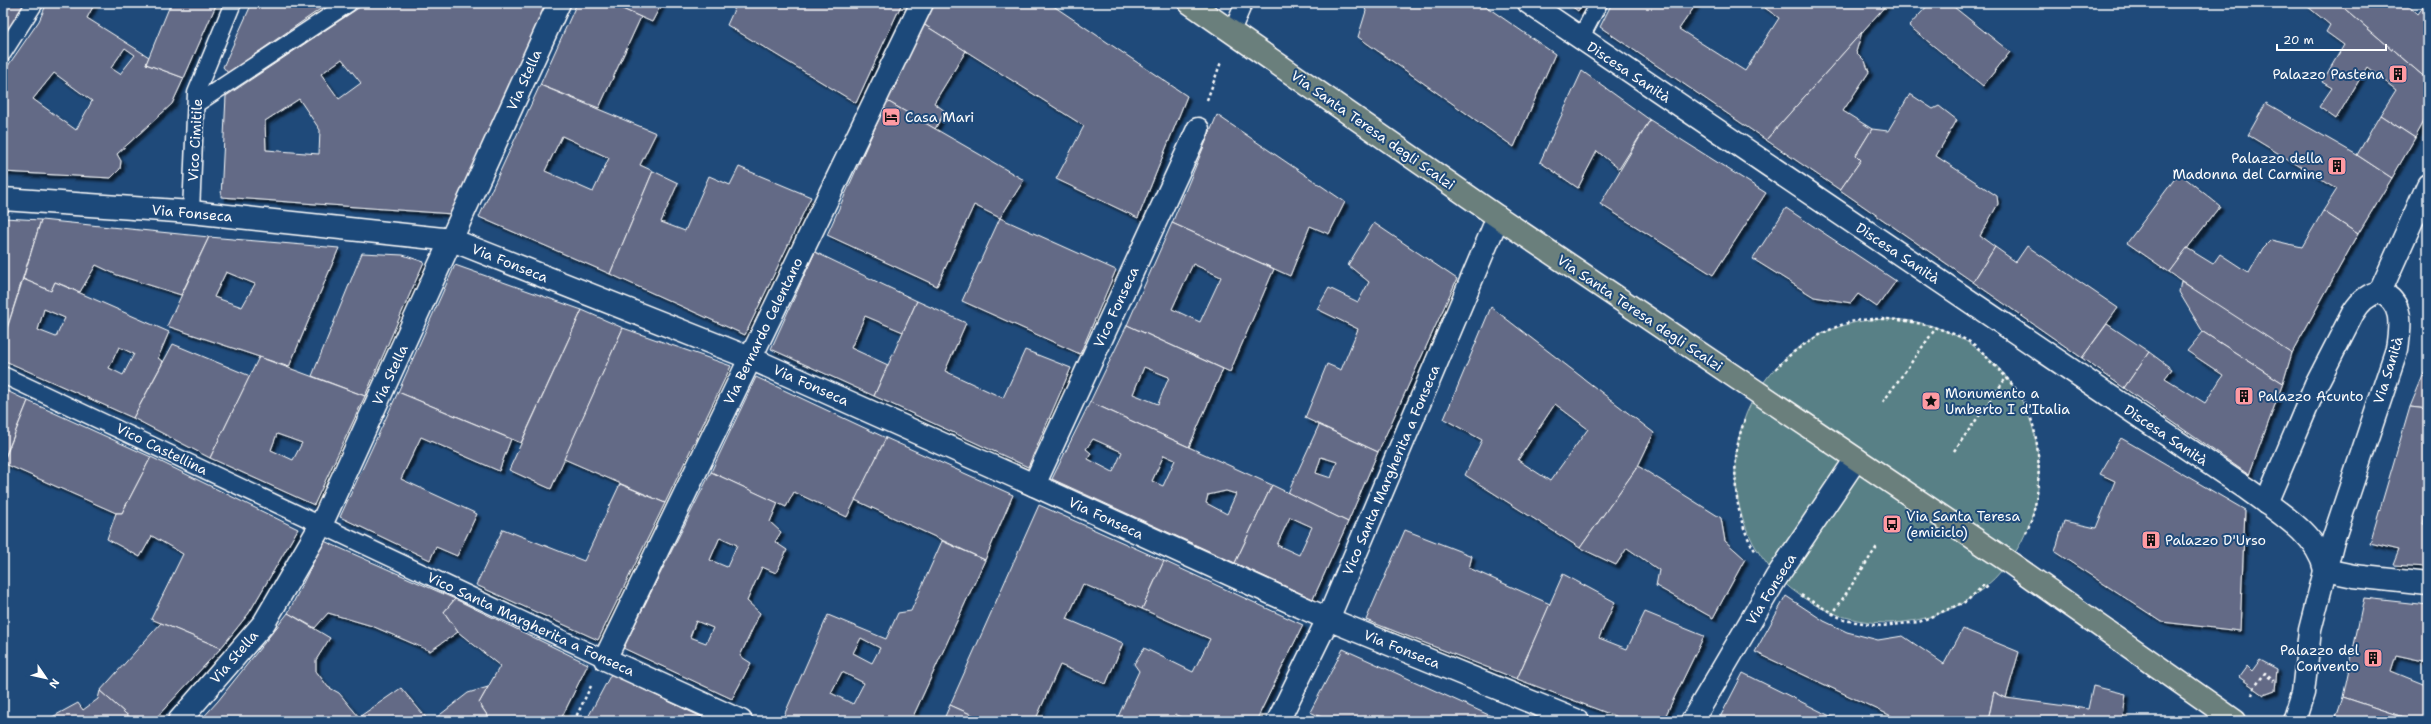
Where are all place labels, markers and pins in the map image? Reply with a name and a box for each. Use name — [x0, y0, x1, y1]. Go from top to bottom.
building icon: Palazzo Pastena — [2387, 63, 2409, 85]
place label: Palazzo Pastena — [2272, 65, 2384, 83]
hotel icon: Casa Mari — [880, 106, 902, 128]
place label: Casa Mari — [905, 108, 974, 126]
place label: Palazzo della Madonna del Carmine — [2172, 149, 2323, 183]
building icon: Palazzo della Madonna del Carmine — [2326, 155, 2348, 177]
place label: Monumento a Umberto I d'Italia — [1945, 384, 2070, 418]
building icon: Palazzo Acunto — [2233, 385, 2255, 407]
place label: Palazzo Acunto — [2258, 387, 2364, 405]
place icon: Monumento a Umberto I d'Italia — [1920, 390, 1942, 412]
place label: Via Santa Teresa (emiciclo) — [1906, 507, 2021, 541]
bus stop icon: Via Santa Teresa (emiciclo) — [1881, 513, 1903, 535]
building icon: Palazzo D'Urso — [2140, 529, 2162, 551]
place label: Palazzo D'Urso — [2165, 531, 2266, 549]
place label: Palazzo del Convento — [2280, 641, 2360, 675]
building icon: Palazzo del Convento — [2362, 647, 2384, 669]

